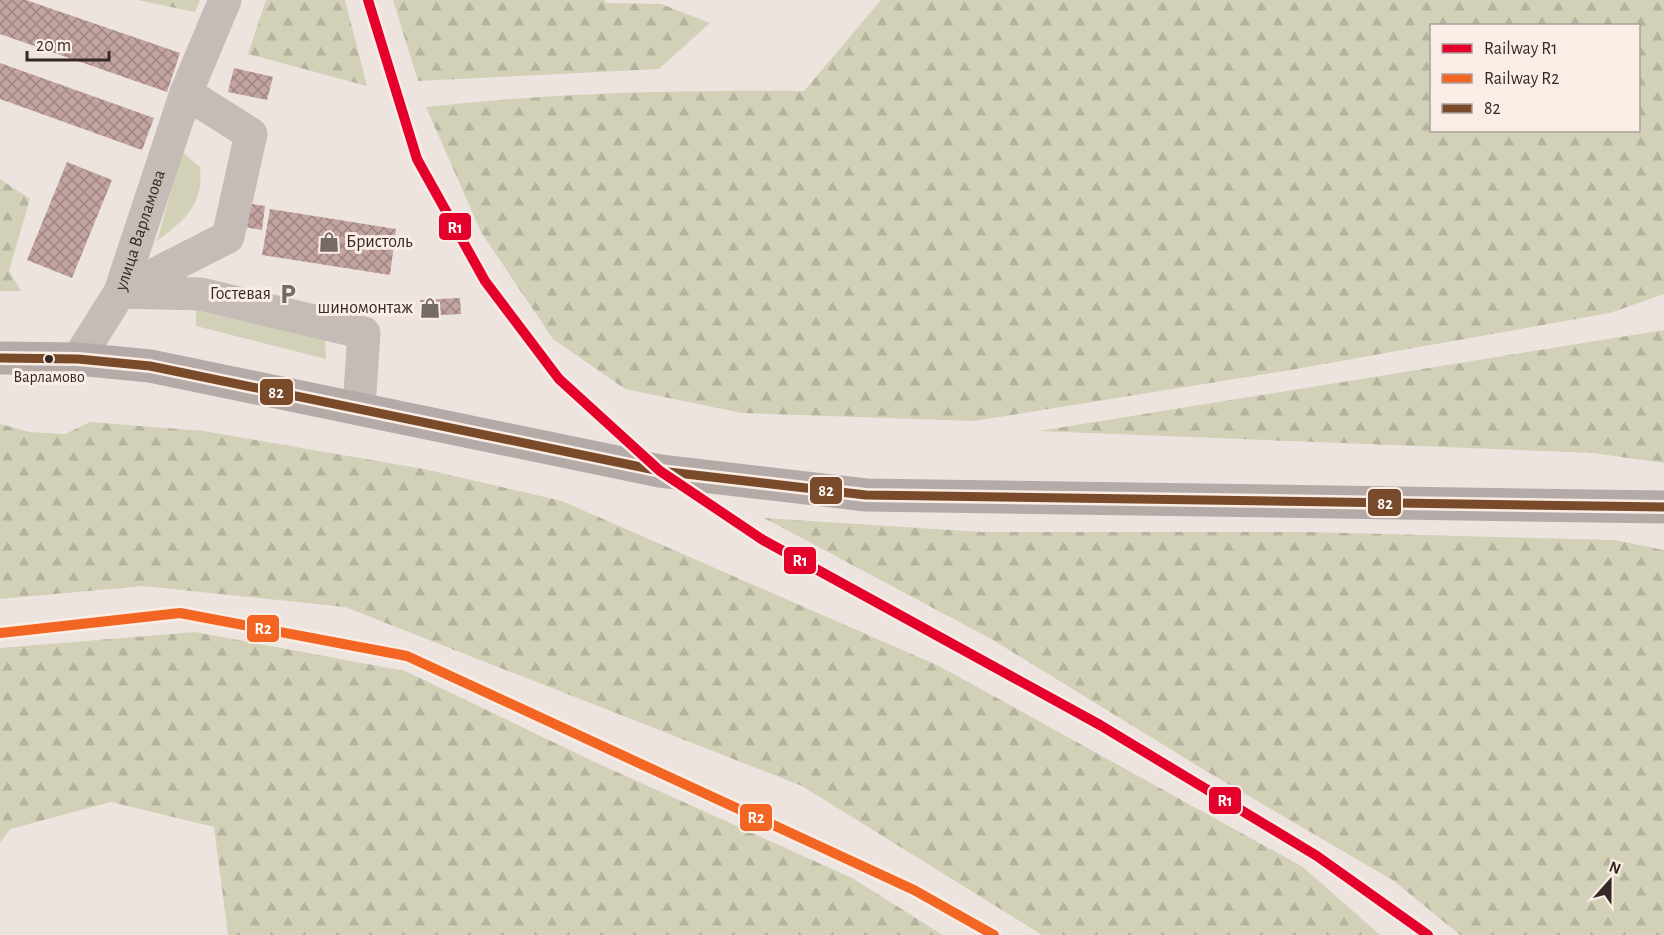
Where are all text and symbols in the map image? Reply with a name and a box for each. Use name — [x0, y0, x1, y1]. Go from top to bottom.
scale bar — [27, 24, 110, 62]
legend — [1430, 24, 1640, 132]
text: 20 m — [36, 37, 71, 55]
text: Railway R1 — [1484, 40, 1558, 58]
text: Railway R2 — [1484, 70, 1560, 88]
text: 82 — [1484, 100, 1501, 118]
street label: улица Варламова — [112, 168, 169, 294]
line badge: R1 — [438, 212, 472, 241]
text: R1 — [447, 220, 463, 236]
shop icon: Бристоль — [317, 230, 341, 254]
place label: Бристоль — [346, 233, 413, 251]
parking icon: Гостевая — [276, 282, 300, 306]
place label: Гостевая — [210, 285, 271, 303]
shop icon: шиномонтаж — [418, 296, 442, 320]
place label: шиномонтаж — [318, 299, 413, 317]
marker: Варламово — [43, 353, 55, 365]
place label: Варламово — [13, 369, 85, 385]
line badge: 82 — [259, 378, 294, 406]
text: 82 — [268, 385, 284, 401]
line badge: 82 — [809, 476, 843, 505]
text: 82 — [818, 483, 834, 499]
line badge: 82 — [1367, 488, 1402, 517]
text: 82 — [1377, 496, 1393, 512]
line badge: R1 — [783, 546, 817, 575]
text: R1 — [792, 553, 808, 569]
line badge: R2 — [246, 614, 280, 643]
text: R2 — [255, 621, 272, 637]
line badge: R1 — [1208, 786, 1242, 815]
text: R1 — [1217, 793, 1233, 809]
line badge: R2 — [739, 803, 773, 832]
text: R2 — [748, 810, 765, 826]
north arrow — [1580, 851, 1640, 911]
text: N — [1607, 858, 1623, 877]

